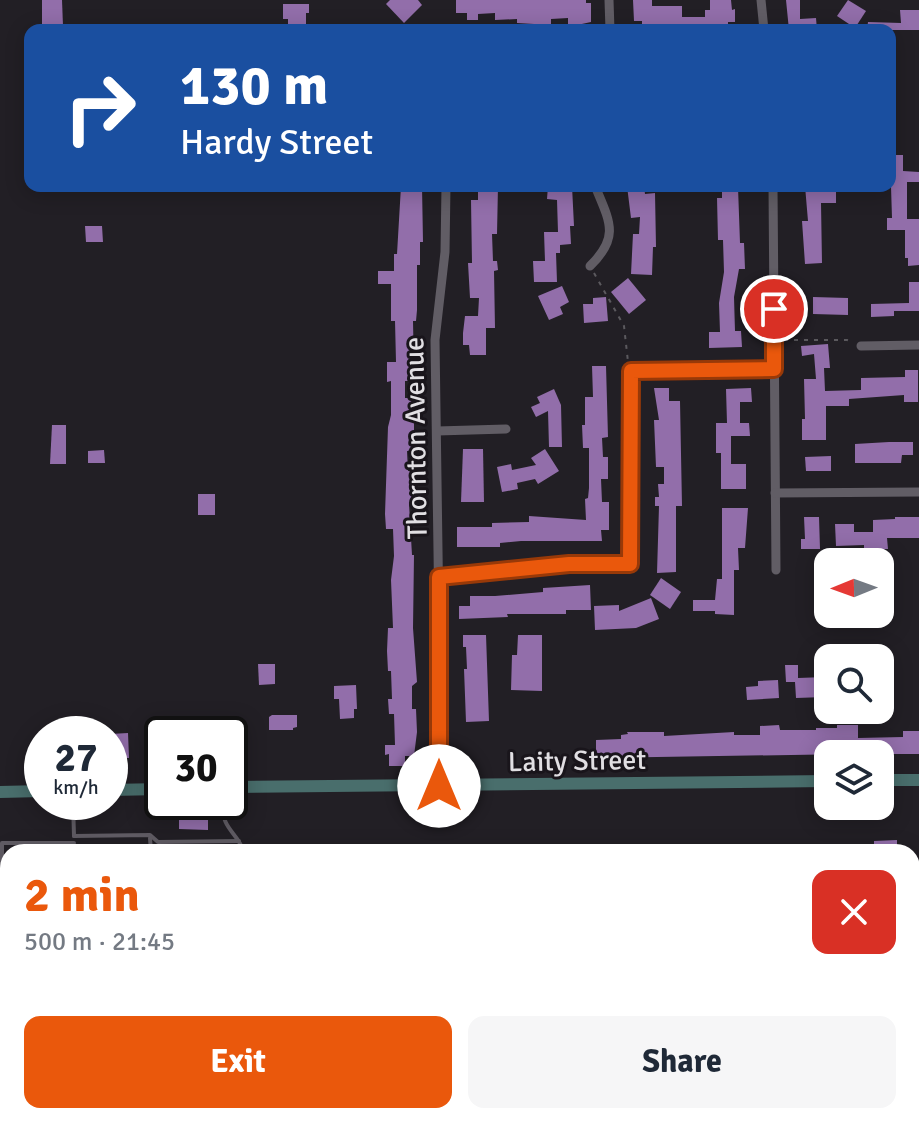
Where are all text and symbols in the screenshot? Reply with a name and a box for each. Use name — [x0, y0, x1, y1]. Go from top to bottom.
text: 130 m — [180, 51, 328, 120]
icon: right — [48, 56, 152, 160]
text: Hardy Street — [180, 120, 373, 165]
pin — [740, 275, 808, 343]
icon: arrive — [752, 287, 796, 331]
street label: Thornton Avenue — [397, 337, 435, 539]
north arrow — [814, 548, 894, 628]
map controls — [814, 548, 894, 820]
button: search — [814, 644, 894, 724]
speed limit sign: 30 — [144, 716, 248, 820]
text: 27 — [54, 733, 98, 783]
button: layers — [814, 740, 894, 820]
street label: Laity Street — [508, 743, 647, 779]
position arrow — [397, 744, 481, 828]
text: km/h — [53, 775, 99, 800]
text: 2 min — [24, 866, 140, 925]
button: close — [812, 870, 896, 954]
text: 500 m · 21:45 — [24, 926, 175, 958]
button: Exit — [24, 1016, 452, 1108]
button: Share — [468, 1016, 896, 1108]

